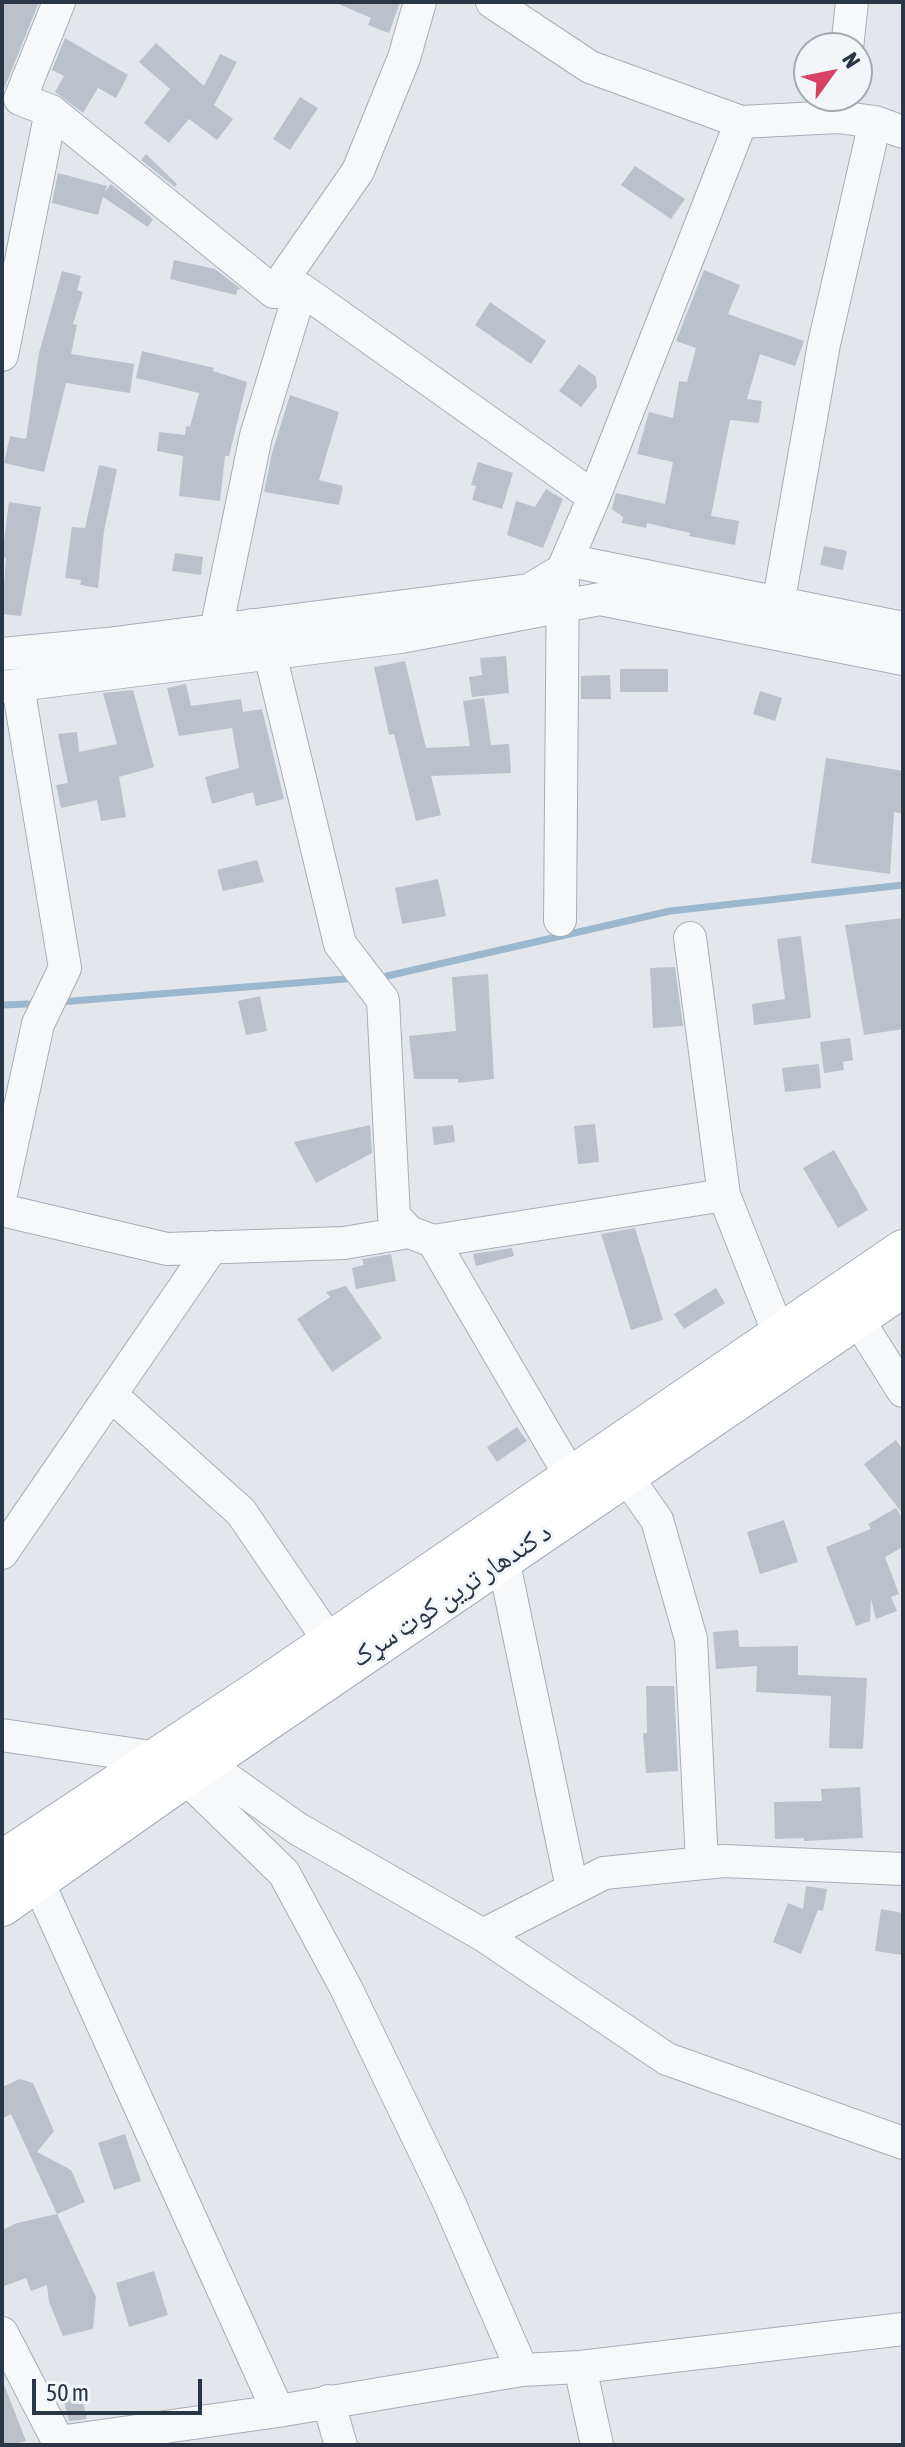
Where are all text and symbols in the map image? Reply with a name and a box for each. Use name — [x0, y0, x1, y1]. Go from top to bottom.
north arrow — [793, 32, 873, 112]
text: N — [837, 47, 866, 73]
street label: د کندهار ترين کوټ سړک — [344, 1515, 558, 1675]
scale bar — [36, 2363, 206, 2413]
text: 50 m — [46, 2379, 89, 2406]

